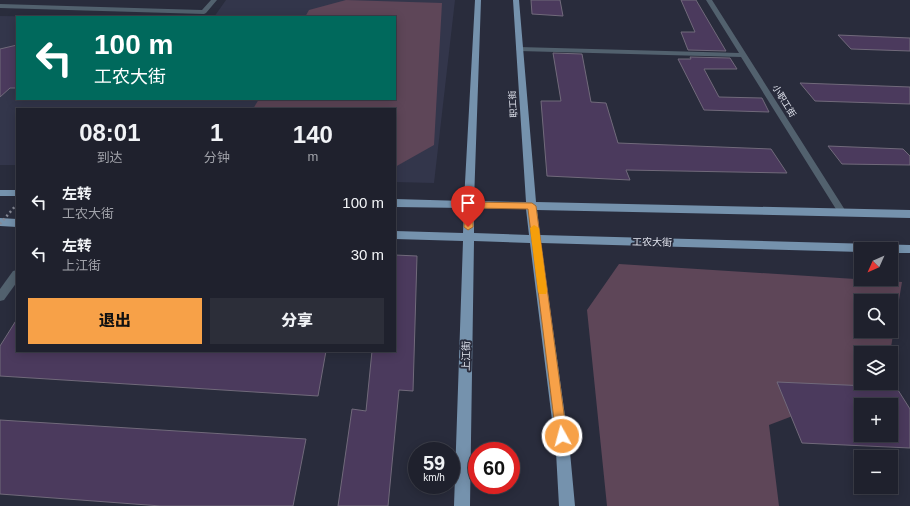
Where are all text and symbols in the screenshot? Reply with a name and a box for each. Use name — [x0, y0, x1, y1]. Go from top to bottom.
text: 100 m — [94, 29, 173, 60]
icon: left — [28, 32, 80, 84]
text: 工农大街 — [94, 67, 166, 87]
street label: 小职工街 — [770, 83, 798, 119]
street label: 职工街 — [507, 90, 519, 118]
text: 08:01 — [79, 119, 141, 146]
text: 1 — [210, 119, 223, 146]
text: 140 — [293, 121, 333, 148]
text: m — [307, 149, 318, 164]
text: 到达 — [97, 150, 123, 165]
text: 分钟 — [204, 150, 230, 165]
text: 左转 — [62, 185, 92, 202]
pin — [451, 186, 485, 227]
icon: left — [28, 191, 50, 213]
icon: arrive — [457, 192, 479, 214]
text: 100 m — [342, 194, 384, 211]
text: 工农大街 — [62, 206, 114, 221]
street label: 工农大街 — [632, 236, 672, 248]
text: 左转 — [62, 237, 92, 254]
north arrow — [854, 242, 898, 286]
map controls — [854, 242, 898, 494]
icon: left — [28, 243, 50, 265]
text: 30 m — [351, 246, 384, 263]
text: 上江街 — [62, 258, 101, 273]
button: search — [854, 294, 898, 338]
button: 退出 — [28, 298, 202, 344]
button: 分享 — [210, 298, 384, 344]
street label: 上江街 — [460, 341, 472, 371]
button: layers — [854, 346, 898, 390]
button: + — [854, 398, 898, 442]
position arrow — [541, 415, 583, 457]
speed limit sign: 60 — [468, 442, 520, 494]
button: − — [854, 450, 898, 494]
text: 59 — [423, 452, 445, 474]
text: km/h — [423, 472, 445, 483]

